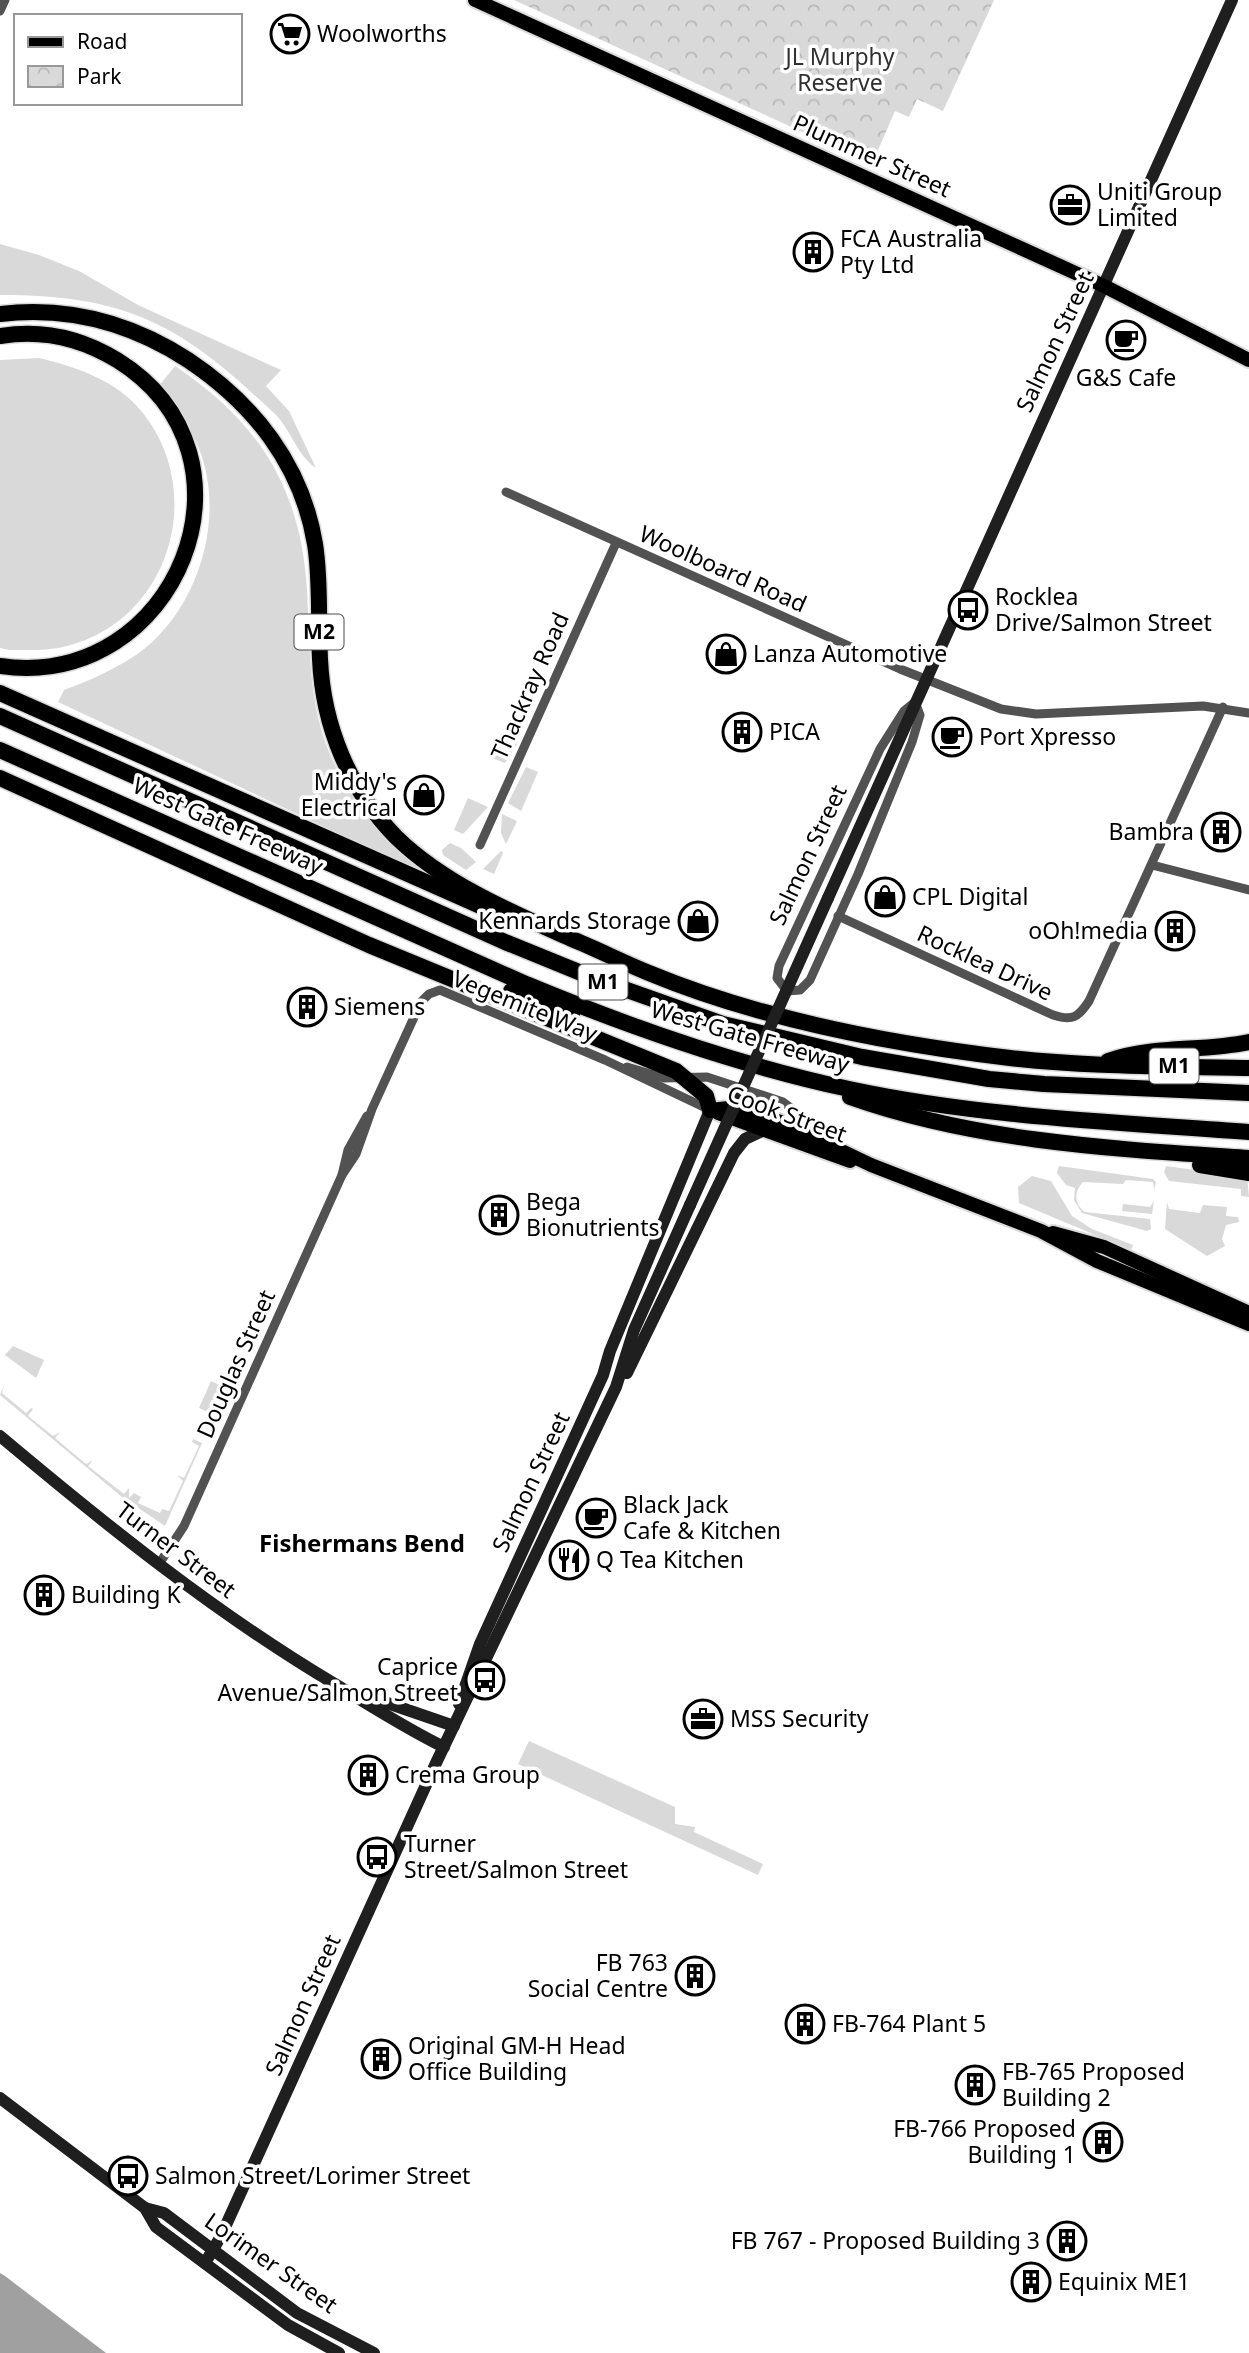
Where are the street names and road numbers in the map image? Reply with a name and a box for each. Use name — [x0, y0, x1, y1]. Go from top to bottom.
street label: Plummer Street — [788, 106, 956, 204]
street label: Salmon Street — [1008, 266, 1101, 417]
street label: Woolboard Road — [635, 517, 812, 619]
street label: Thackray Road — [482, 607, 576, 764]
road number: M2 — [294, 614, 344, 650]
street label: West Gate Freeway — [128, 769, 329, 882]
street label: Salmon Street — [761, 779, 854, 930]
street label: Rocklea Drive — [912, 917, 1058, 1007]
street label: Vegemite Way — [448, 961, 603, 1049]
road number: M1 — [578, 964, 628, 1000]
street label: West Gate Freeway — [647, 992, 854, 1080]
road number: M1 — [1150, 1048, 1198, 1084]
street label: Cook Street — [723, 1077, 851, 1149]
street label: Douglas Street — [188, 1284, 282, 1443]
street label: Salmon Street — [484, 1406, 577, 1557]
street label: Turner Street — [110, 1494, 243, 1605]
street label: Salmon Street — [257, 1929, 347, 2080]
street label: Lorimer Street — [199, 2204, 344, 2320]

